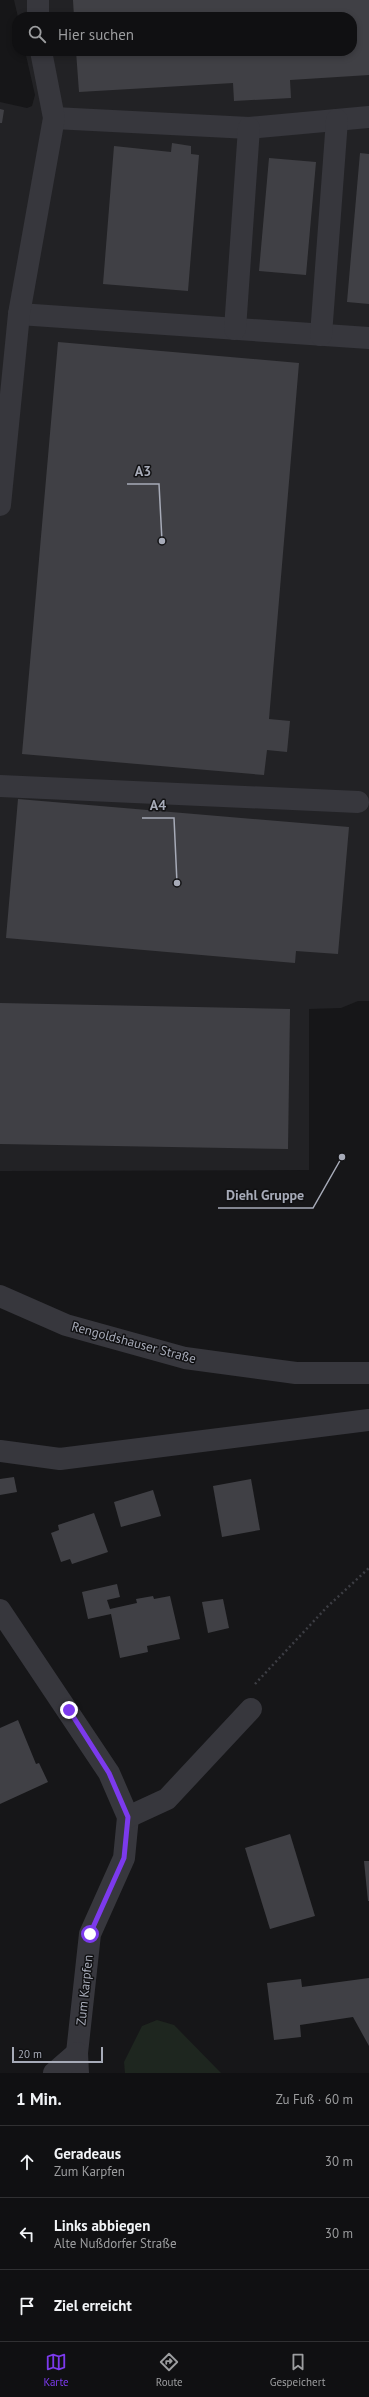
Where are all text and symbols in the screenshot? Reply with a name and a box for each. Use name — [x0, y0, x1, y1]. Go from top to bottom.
search box — [12, 12, 357, 56]
icon: search — [26, 23, 48, 45]
text: Hier suchen — [58, 25, 134, 44]
callout: A3 — [127, 458, 159, 484]
text: A3 — [135, 462, 151, 480]
callout: A4 — [142, 792, 174, 818]
text: A4 — [150, 796, 166, 814]
callout: Diehl Gruppe — [218, 1182, 313, 1208]
text: Diehl Gruppe — [226, 1186, 304, 1204]
street label: Rengoldshauser Straße — [70, 1318, 198, 1367]
route end — [60, 1701, 78, 1719]
route start — [81, 1925, 99, 1943]
street label: Zum Karpfen — [72, 1954, 97, 2026]
scale bar — [12, 2045, 103, 2064]
text: 20 m — [18, 2047, 42, 2061]
text: 1 Min. — [16, 2088, 62, 2110]
text: Zu Fuß · 60 m — [276, 2091, 353, 2108]
text: Geradeaus — [54, 2144, 121, 2163]
icon: ahead — [16, 2151, 38, 2173]
text: 30 m — [325, 2153, 353, 2170]
text: Zum Karpfen — [54, 2163, 125, 2180]
text: Links abbiegen — [54, 2216, 150, 2235]
icon: left — [16, 2223, 38, 2245]
text: 30 m — [325, 2225, 353, 2242]
text: Alte Nußdorfer Straße — [54, 2235, 177, 2252]
icon: arrive — [16, 2295, 38, 2317]
text: Ziel erreicht — [54, 2296, 132, 2315]
tab: Karte — [44, 2351, 69, 2389]
tab: Route — [156, 2351, 183, 2389]
tab: Gespeichert — [270, 2351, 325, 2389]

